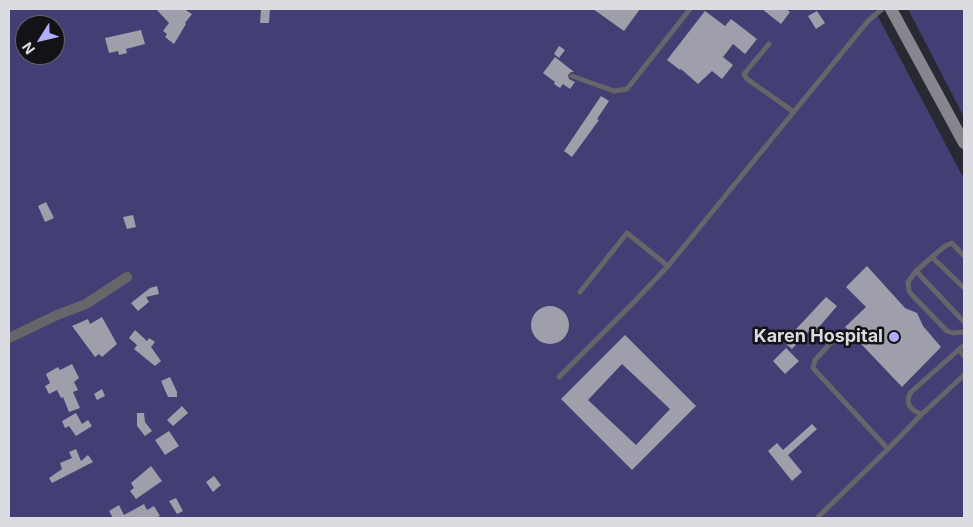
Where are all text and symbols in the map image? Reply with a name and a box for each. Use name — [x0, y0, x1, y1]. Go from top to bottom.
north arrow — [15, 15, 65, 65]
text: N — [18, 39, 38, 58]
place label: Karen Hospital — [754, 326, 883, 348]
marker: Karen Hospital — [887, 330, 901, 344]

